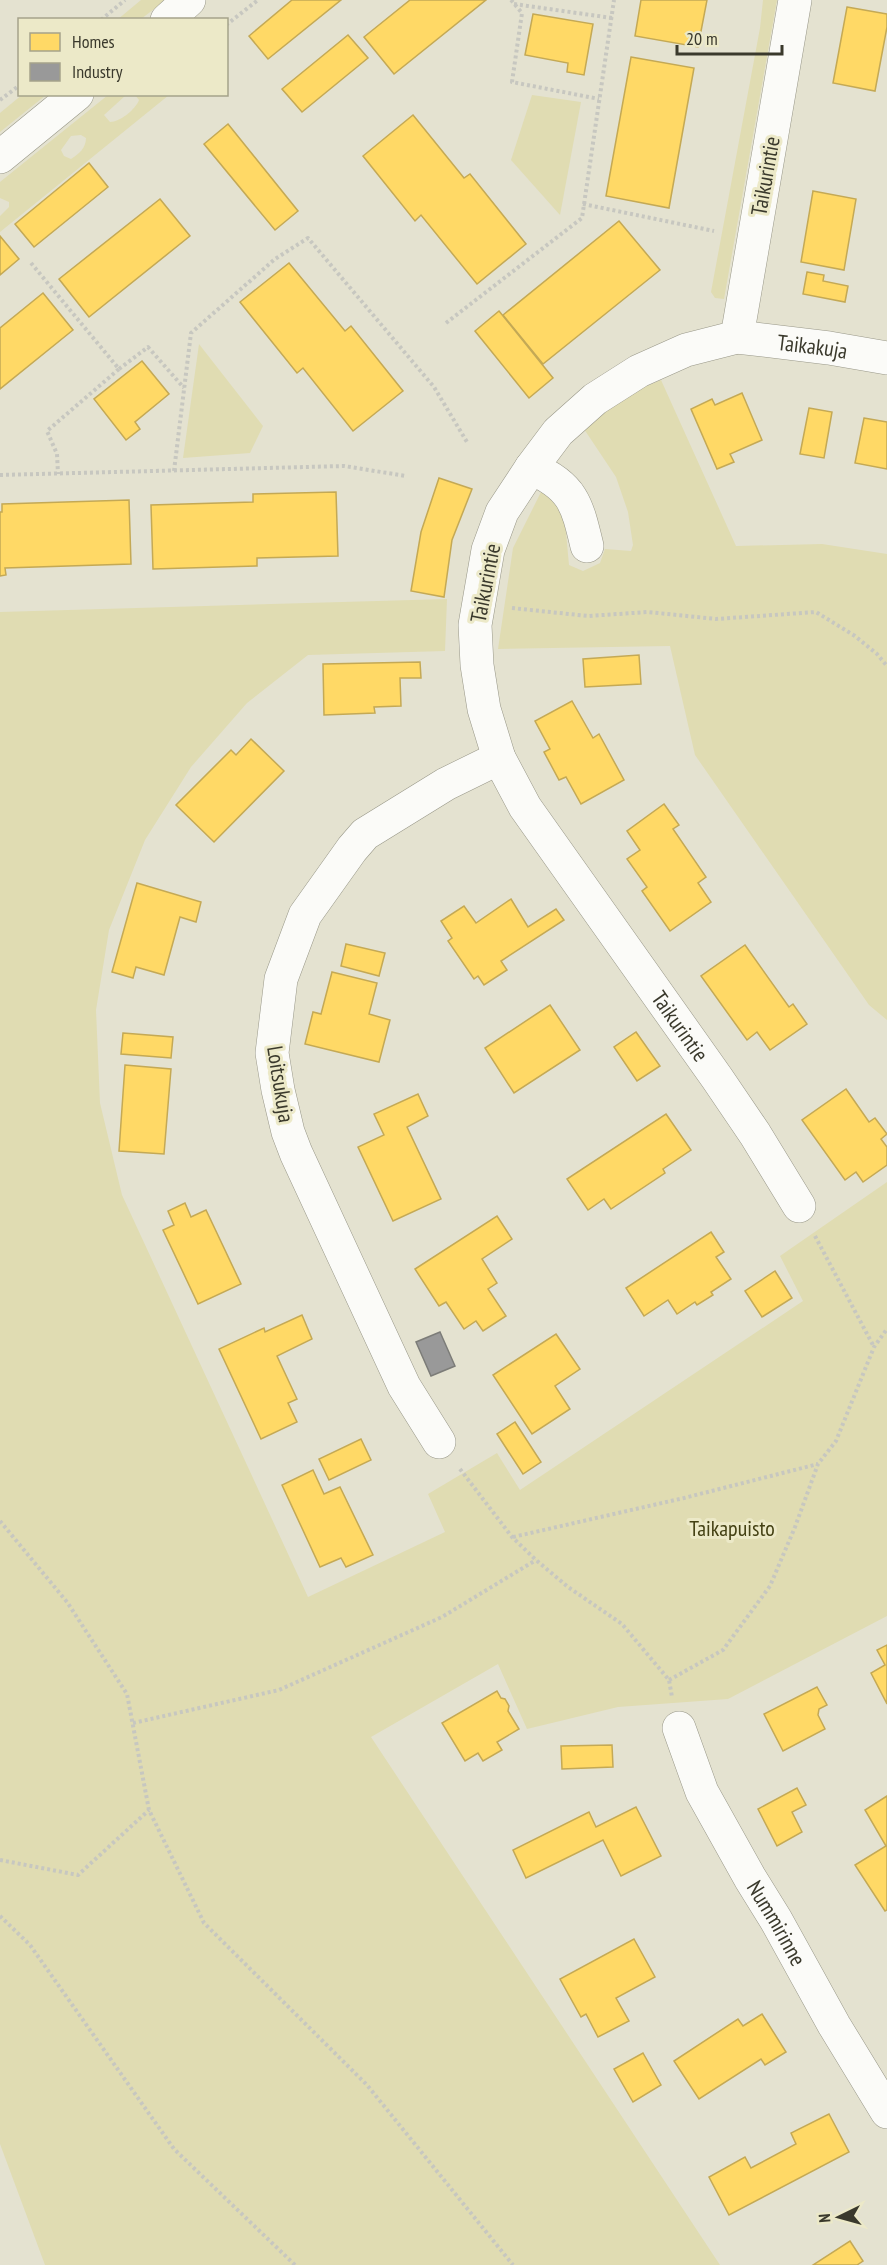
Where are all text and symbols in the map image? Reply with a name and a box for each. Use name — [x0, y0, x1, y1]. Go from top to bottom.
legend — [18, 18, 228, 96]
scale bar — [677, 18, 782, 56]
text: 20 m — [686, 27, 718, 50]
text: Homes — [72, 30, 115, 53]
text: Industry — [72, 60, 123, 83]
street label: Taikurintie — [744, 134, 786, 218]
street label: Taikakuja — [776, 328, 850, 365]
street label: Taikurintie — [464, 541, 506, 625]
street label: Taikurintie — [646, 985, 715, 1067]
street label: Loitsukuja — [261, 1044, 301, 1124]
park label: Taikapuisto — [689, 1514, 775, 1542]
street label: Nummirinne — [741, 1875, 813, 1971]
north arrow — [809, 2187, 869, 2247]
text: N — [814, 2213, 834, 2223]

